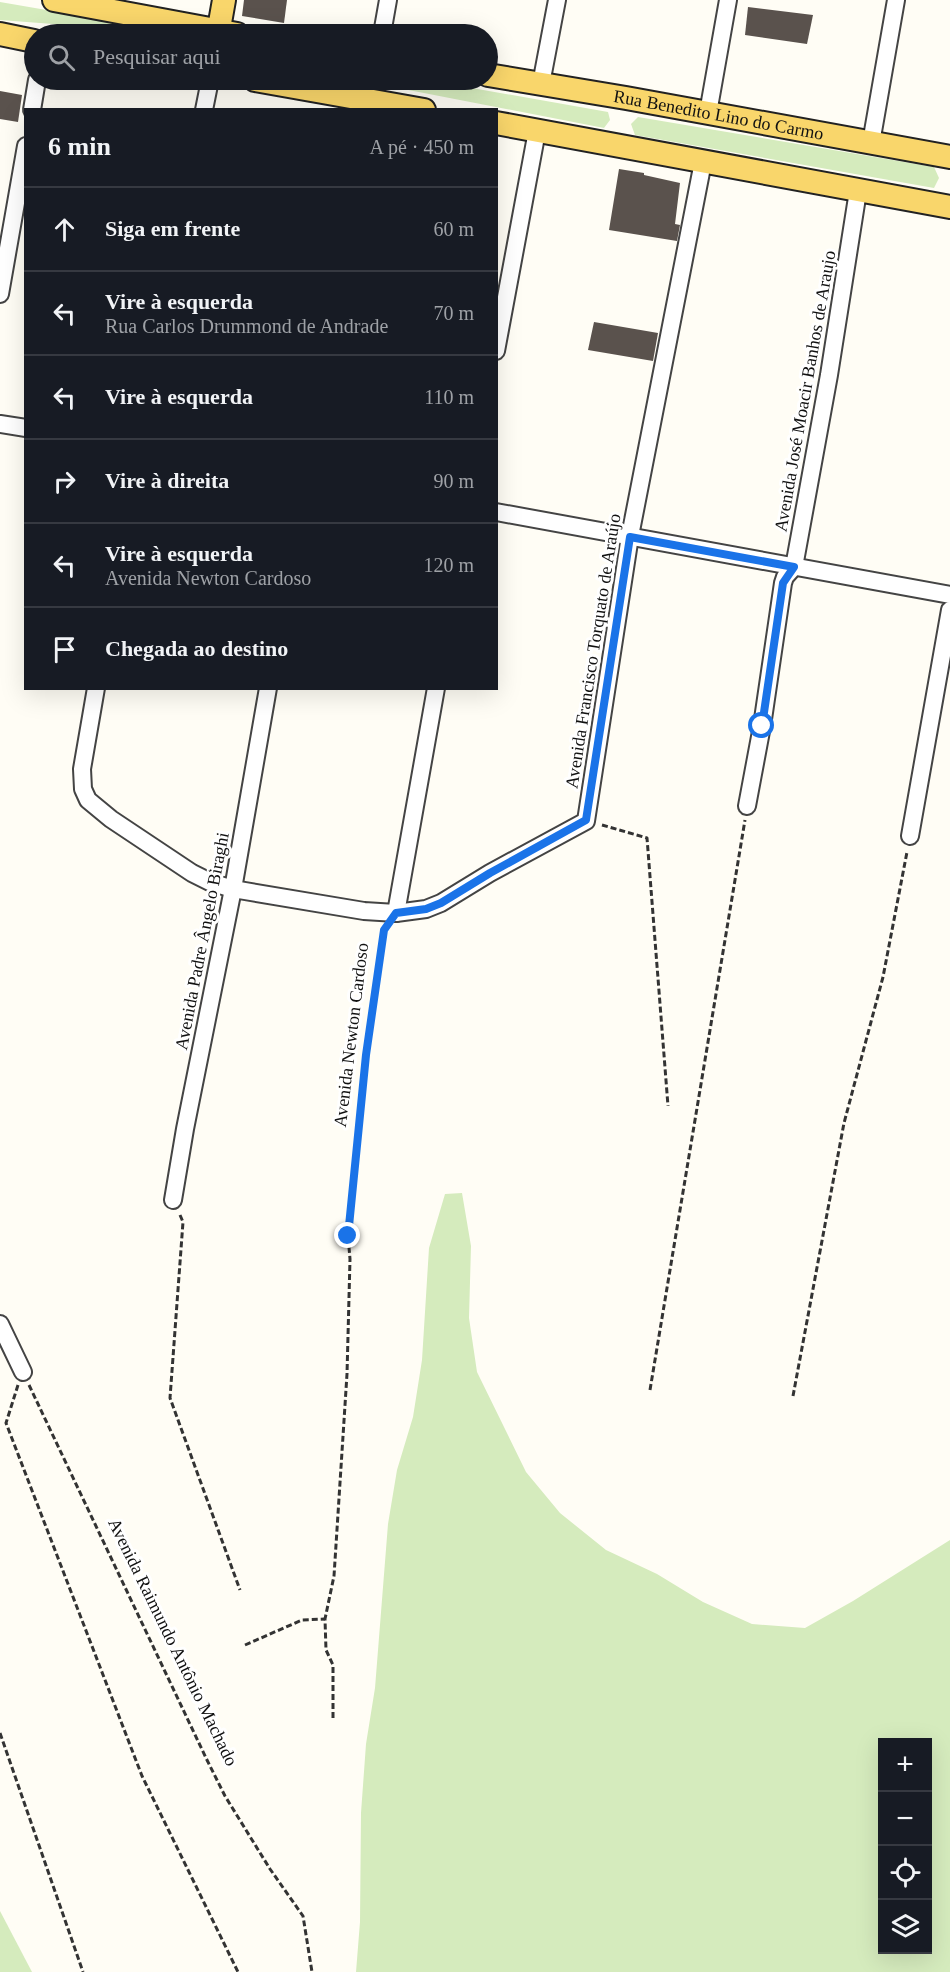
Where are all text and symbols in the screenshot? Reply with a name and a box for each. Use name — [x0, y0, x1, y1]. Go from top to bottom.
search box — [24, 24, 498, 90]
icon: search — [45, 41, 78, 74]
text: Pesquisar aqui — [93, 44, 221, 69]
street label: Rua Benedito Lino do Carmo — [612, 86, 825, 144]
text: 6 min — [48, 132, 111, 161]
text: A pé · 450 m — [370, 136, 474, 158]
icon: ahead — [48, 213, 81, 246]
text: Siga em frente — [105, 216, 240, 241]
text: 60 m — [433, 218, 474, 240]
street label: Avenida José Moacir Banhos de Araujo — [770, 249, 840, 533]
text: Vire à esquerda — [105, 289, 253, 314]
icon: left — [48, 297, 81, 330]
text: 70 m — [433, 302, 474, 324]
text: Rua Carlos Drummond de Andrade — [105, 315, 388, 337]
icon: left — [48, 381, 81, 414]
text: Vire à esquerda — [105, 384, 253, 409]
text: 110 m — [424, 386, 474, 408]
icon: right — [48, 465, 81, 498]
text: Vire à direita — [105, 468, 229, 493]
text: 90 m — [433, 470, 474, 492]
street label: Avenida Francisco Torquato de Araújo — [561, 512, 625, 790]
text: Vire à esquerda — [105, 541, 253, 566]
icon: left — [48, 549, 81, 582]
text: 120 m — [423, 554, 474, 576]
text: Avenida Newton Cardoso — [105, 567, 311, 589]
icon: arrive — [48, 633, 81, 666]
text: Chegada ao destino — [105, 636, 288, 661]
route start — [748, 712, 774, 738]
street label: Avenida Padre Ângelo Biraghi — [170, 830, 233, 1051]
street label: Avenida Newton Cardoso — [330, 942, 372, 1128]
route end — [334, 1222, 360, 1248]
street label: Avenida Raimundo Antônio Machado — [104, 1515, 242, 1769]
map controls — [878, 1738, 932, 1954]
button: + — [878, 1738, 932, 1792]
button: − — [878, 1792, 932, 1846]
button: locate — [878, 1846, 932, 1900]
button: layers — [878, 1900, 932, 1954]

